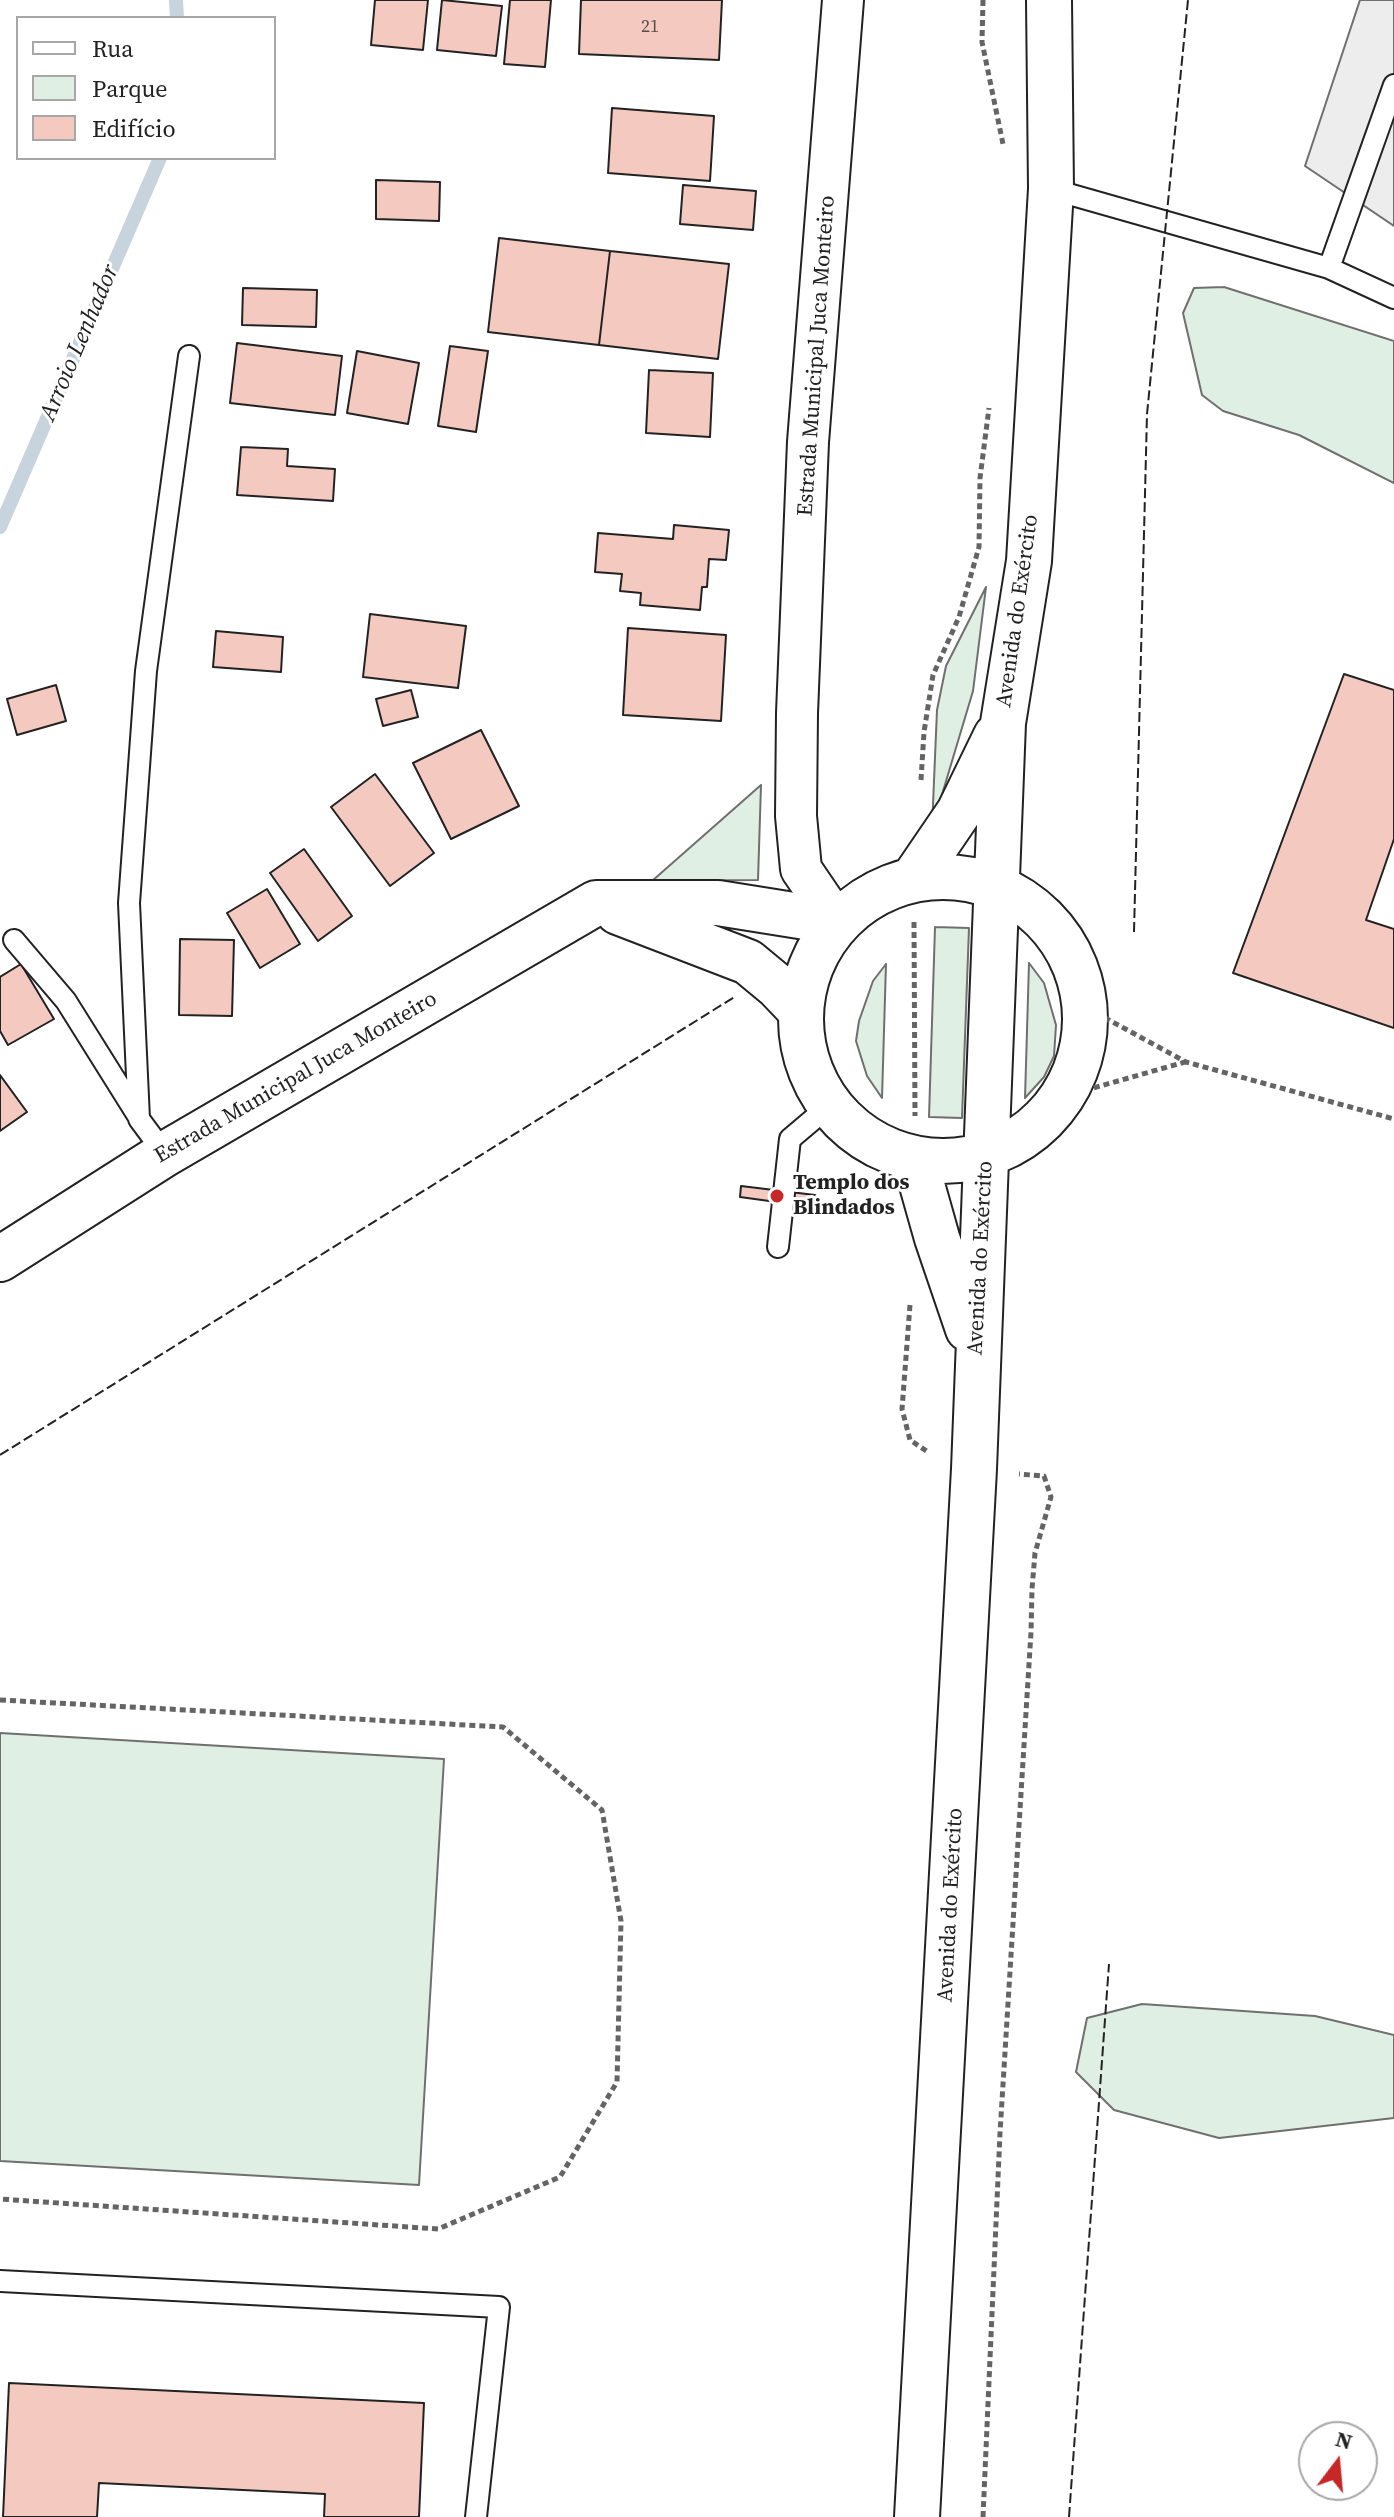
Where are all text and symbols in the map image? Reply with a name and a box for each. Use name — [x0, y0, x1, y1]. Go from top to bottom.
legend — [16, 16, 276, 160]
house number: 21 — [641, 16, 659, 38]
text: Rua — [92, 32, 134, 65]
text: Parque — [92, 72, 168, 105]
text: Edifício — [92, 112, 176, 145]
street label: Estrada Municipal Juca Monteiro — [793, 195, 841, 517]
water label: Arroio Lenhador — [34, 261, 126, 425]
street label: Avenida do Exército — [991, 513, 1045, 709]
street label: Estrada Municipal Juca Monteiro — [150, 986, 442, 1170]
street label: Avenida do Exército — [963, 1160, 999, 1356]
place label: Templo dos Blindados — [793, 1170, 909, 1222]
marker: Templo dos Blindados — [768, 1187, 786, 1205]
street label: Avenida do Exército — [933, 1807, 969, 2003]
north arrow — [1298, 2421, 1378, 2501]
text: N — [1332, 2423, 1356, 2456]

